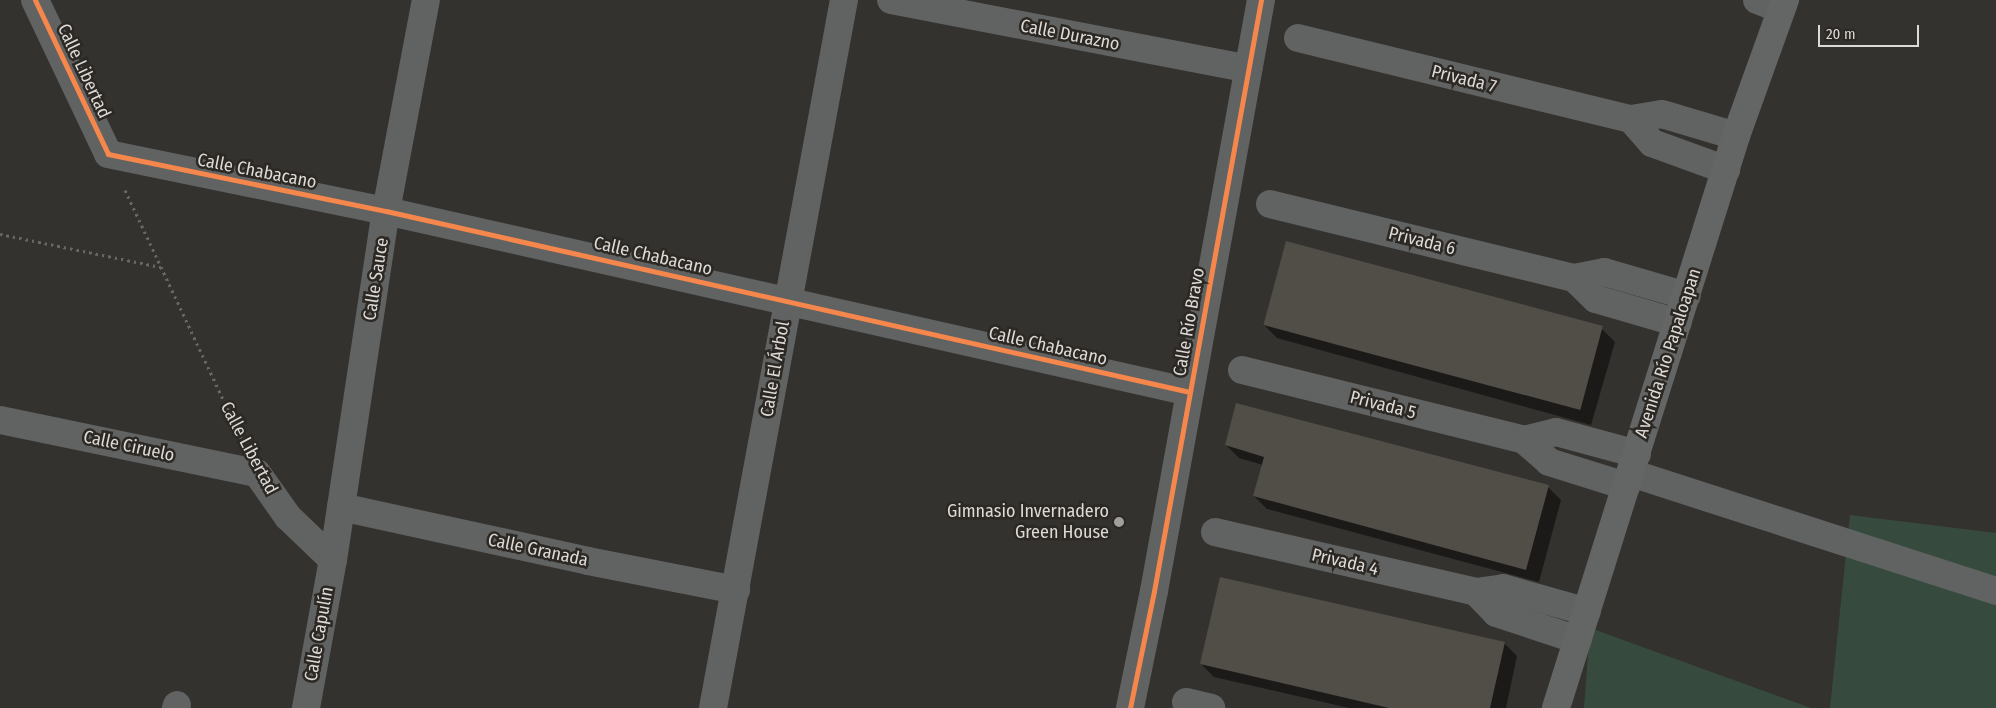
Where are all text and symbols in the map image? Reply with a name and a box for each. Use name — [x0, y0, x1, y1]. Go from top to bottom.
street label: Calle Durazno — [1019, 15, 1121, 55]
scale bar — [1821, 15, 1922, 47]
street label: Calle Libertad — [53, 20, 115, 122]
text: 20 m — [1826, 25, 1856, 43]
street label: Privada 7 — [1429, 60, 1499, 98]
street label: Calle Chabacano — [196, 149, 318, 193]
street label: Privada 6 — [1386, 222, 1458, 260]
street label: Calle Chabacano — [592, 232, 714, 280]
street label: Calle Sauce — [359, 236, 393, 322]
street label: Calle Río Bravo — [1169, 266, 1209, 378]
street label: Avenida Río Papaloapan — [1630, 266, 1706, 440]
street label: Calle El Árbol — [756, 319, 794, 419]
street label: Calle Chabacano — [987, 322, 1109, 370]
street label: Privada 5 — [1348, 386, 1418, 424]
street label: Calle Libertad — [216, 398, 282, 498]
street label: Calle Ciruelo — [81, 426, 177, 466]
place label: Gimnasio Invernadero Green House — [947, 501, 1109, 544]
marker: Gimnasio Invernadero Green House — [1113, 516, 1125, 528]
street label: Calle Granada — [486, 529, 590, 571]
street label: Privada 4 — [1310, 544, 1380, 580]
street label: Calle Capulín — [300, 585, 338, 683]

